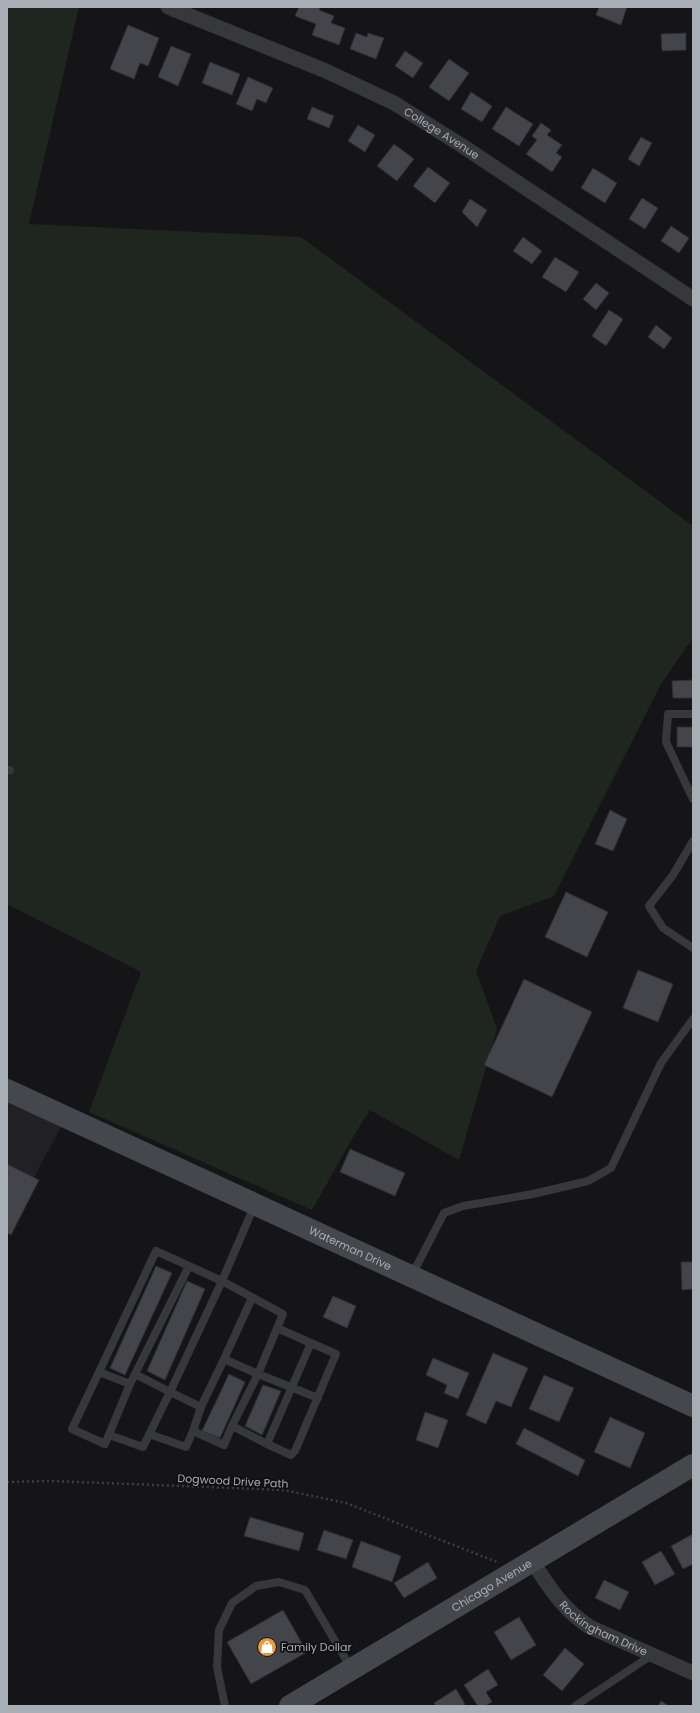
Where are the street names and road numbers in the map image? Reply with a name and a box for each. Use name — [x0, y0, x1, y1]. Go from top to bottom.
street label: College Avenue — [401, 103, 483, 163]
street label: Waterman Drive — [306, 1222, 394, 1274]
street label: Dogwood Drive Path — [177, 1470, 289, 1492]
street label: Chicago Avenue — [448, 1555, 535, 1616]
street label: Rockingham Drive — [556, 1597, 650, 1660]

